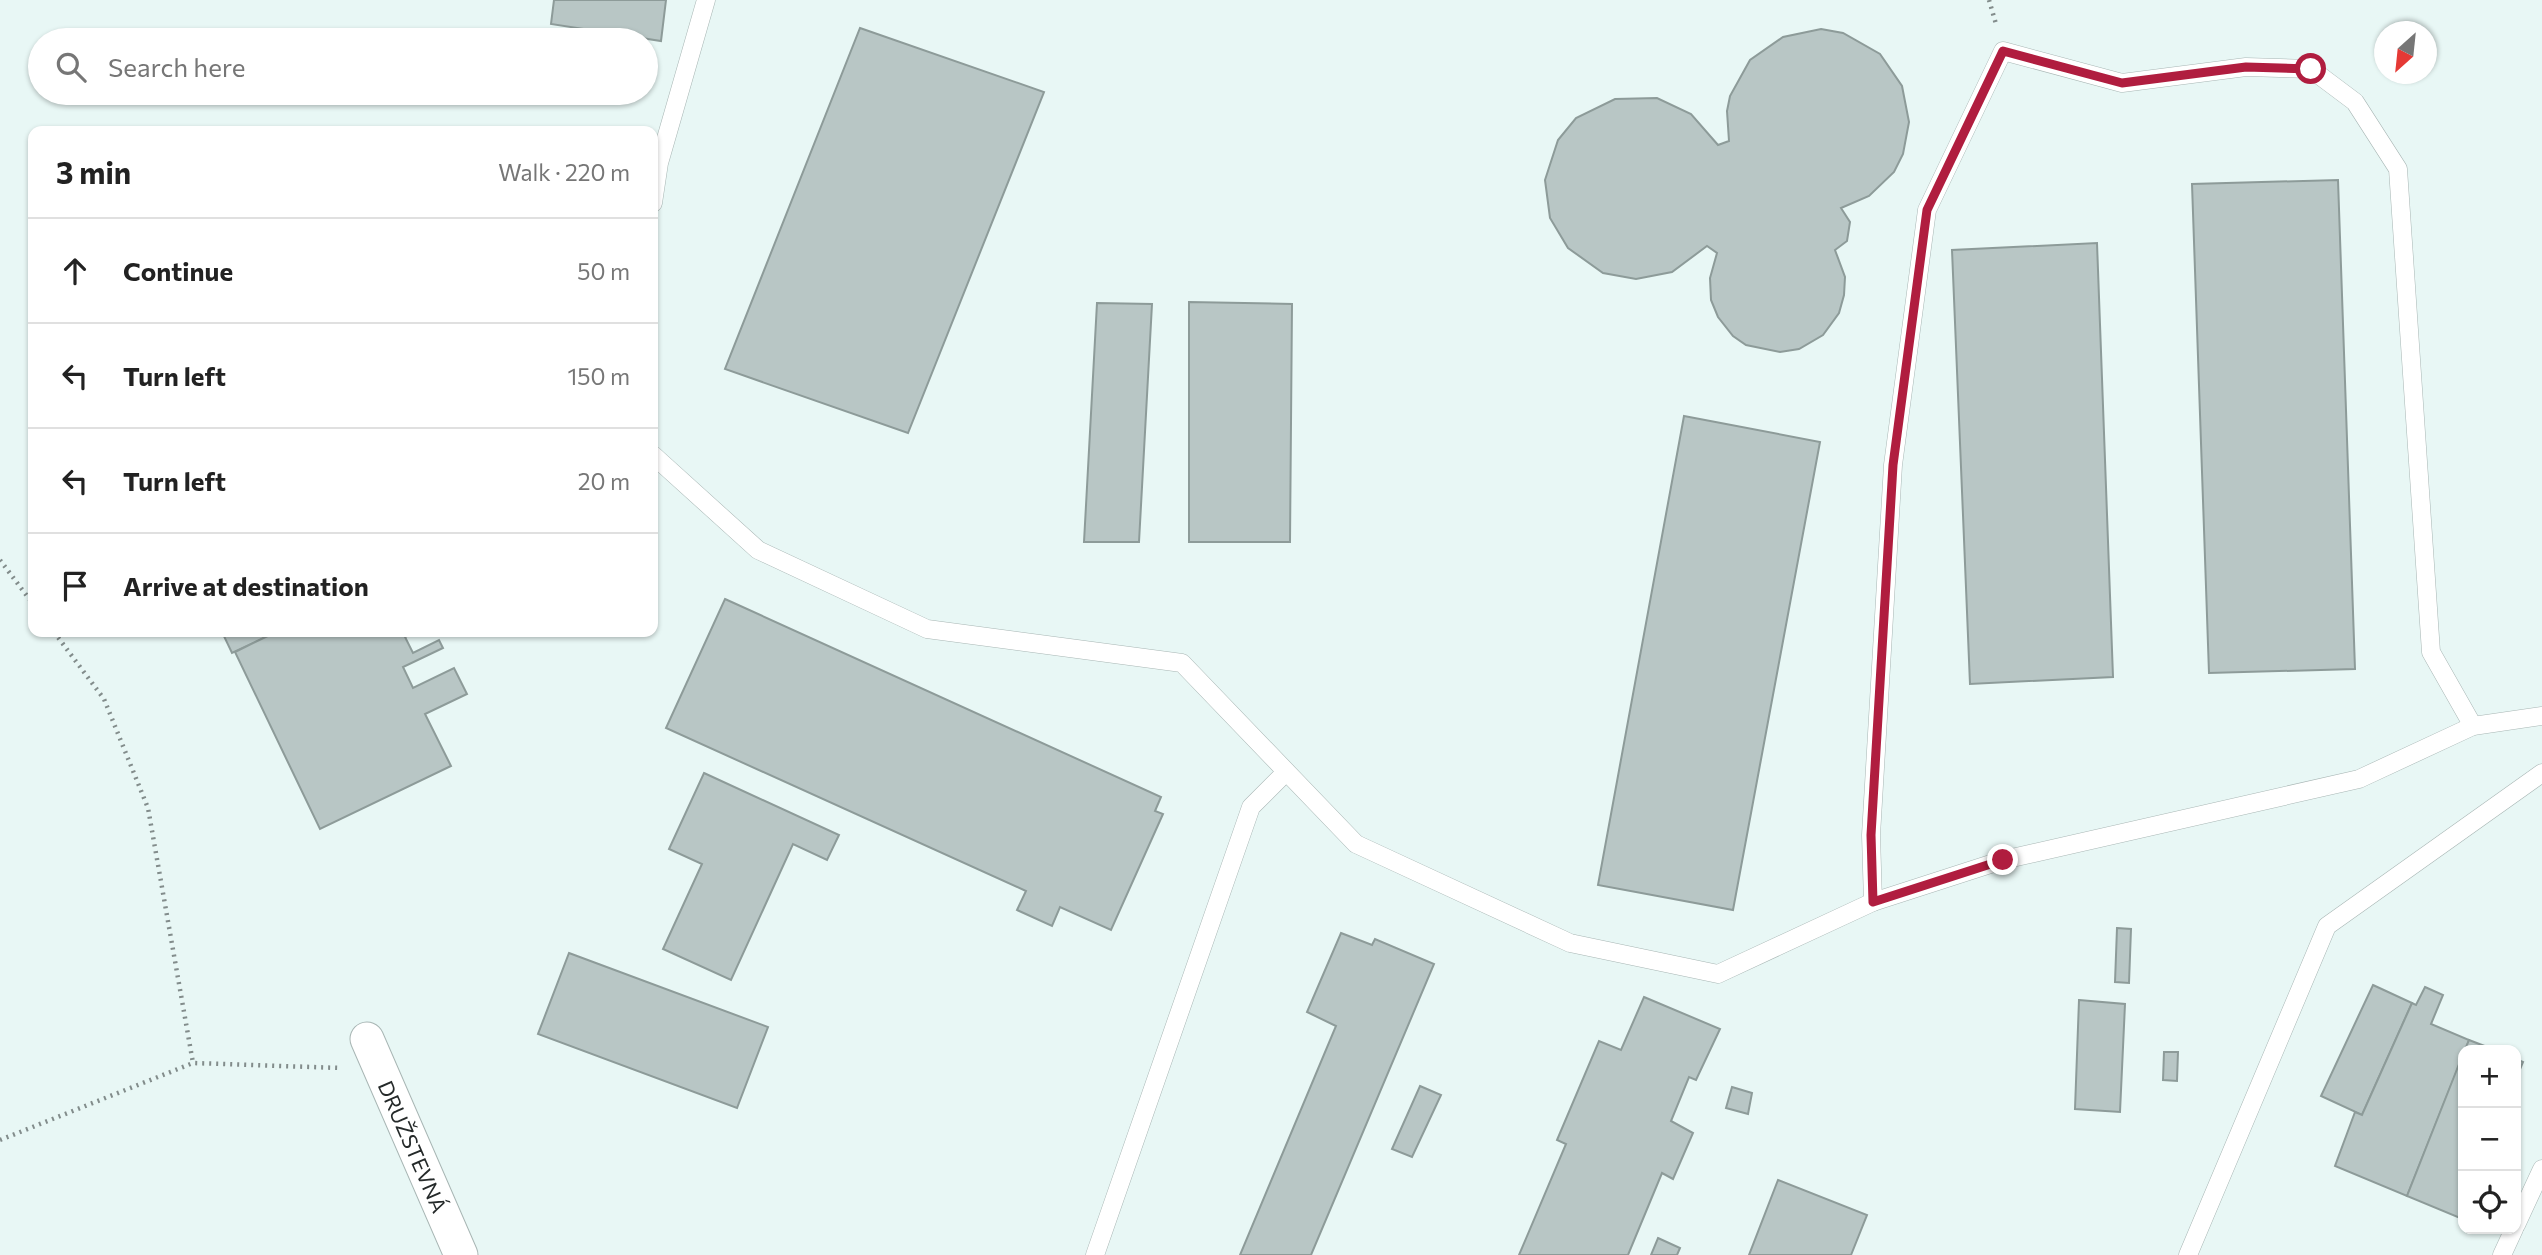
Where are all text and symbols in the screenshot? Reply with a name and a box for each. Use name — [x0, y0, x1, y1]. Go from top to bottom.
north arrow — [2374, 21, 2437, 84]
search box — [28, 28, 658, 105]
icon: search — [52, 48, 90, 86]
text: Search here — [108, 51, 246, 82]
route start — [2295, 53, 2326, 84]
text: 3 min — [56, 153, 131, 190]
text: Walk · 220 m — [498, 158, 630, 186]
icon: ahead — [56, 252, 94, 290]
text: Continue — [123, 255, 233, 286]
text: 50 m — [577, 257, 630, 285]
icon: left — [56, 357, 94, 395]
text: Turn left — [123, 360, 226, 391]
text: 150 m — [567, 362, 630, 390]
icon: left — [56, 462, 94, 500]
text: Turn left — [123, 465, 226, 496]
text: 20 m — [578, 467, 630, 495]
icon: arrive — [56, 567, 94, 605]
text: Arrive at destination — [123, 570, 369, 601]
route end — [1987, 844, 2018, 875]
map controls — [2458, 1045, 2521, 1234]
button: + — [2458, 1045, 2521, 1108]
street label: DRUŽSTEVNÁ — [374, 1076, 453, 1216]
button: − — [2458, 1108, 2521, 1171]
button: locate — [2458, 1171, 2521, 1234]

